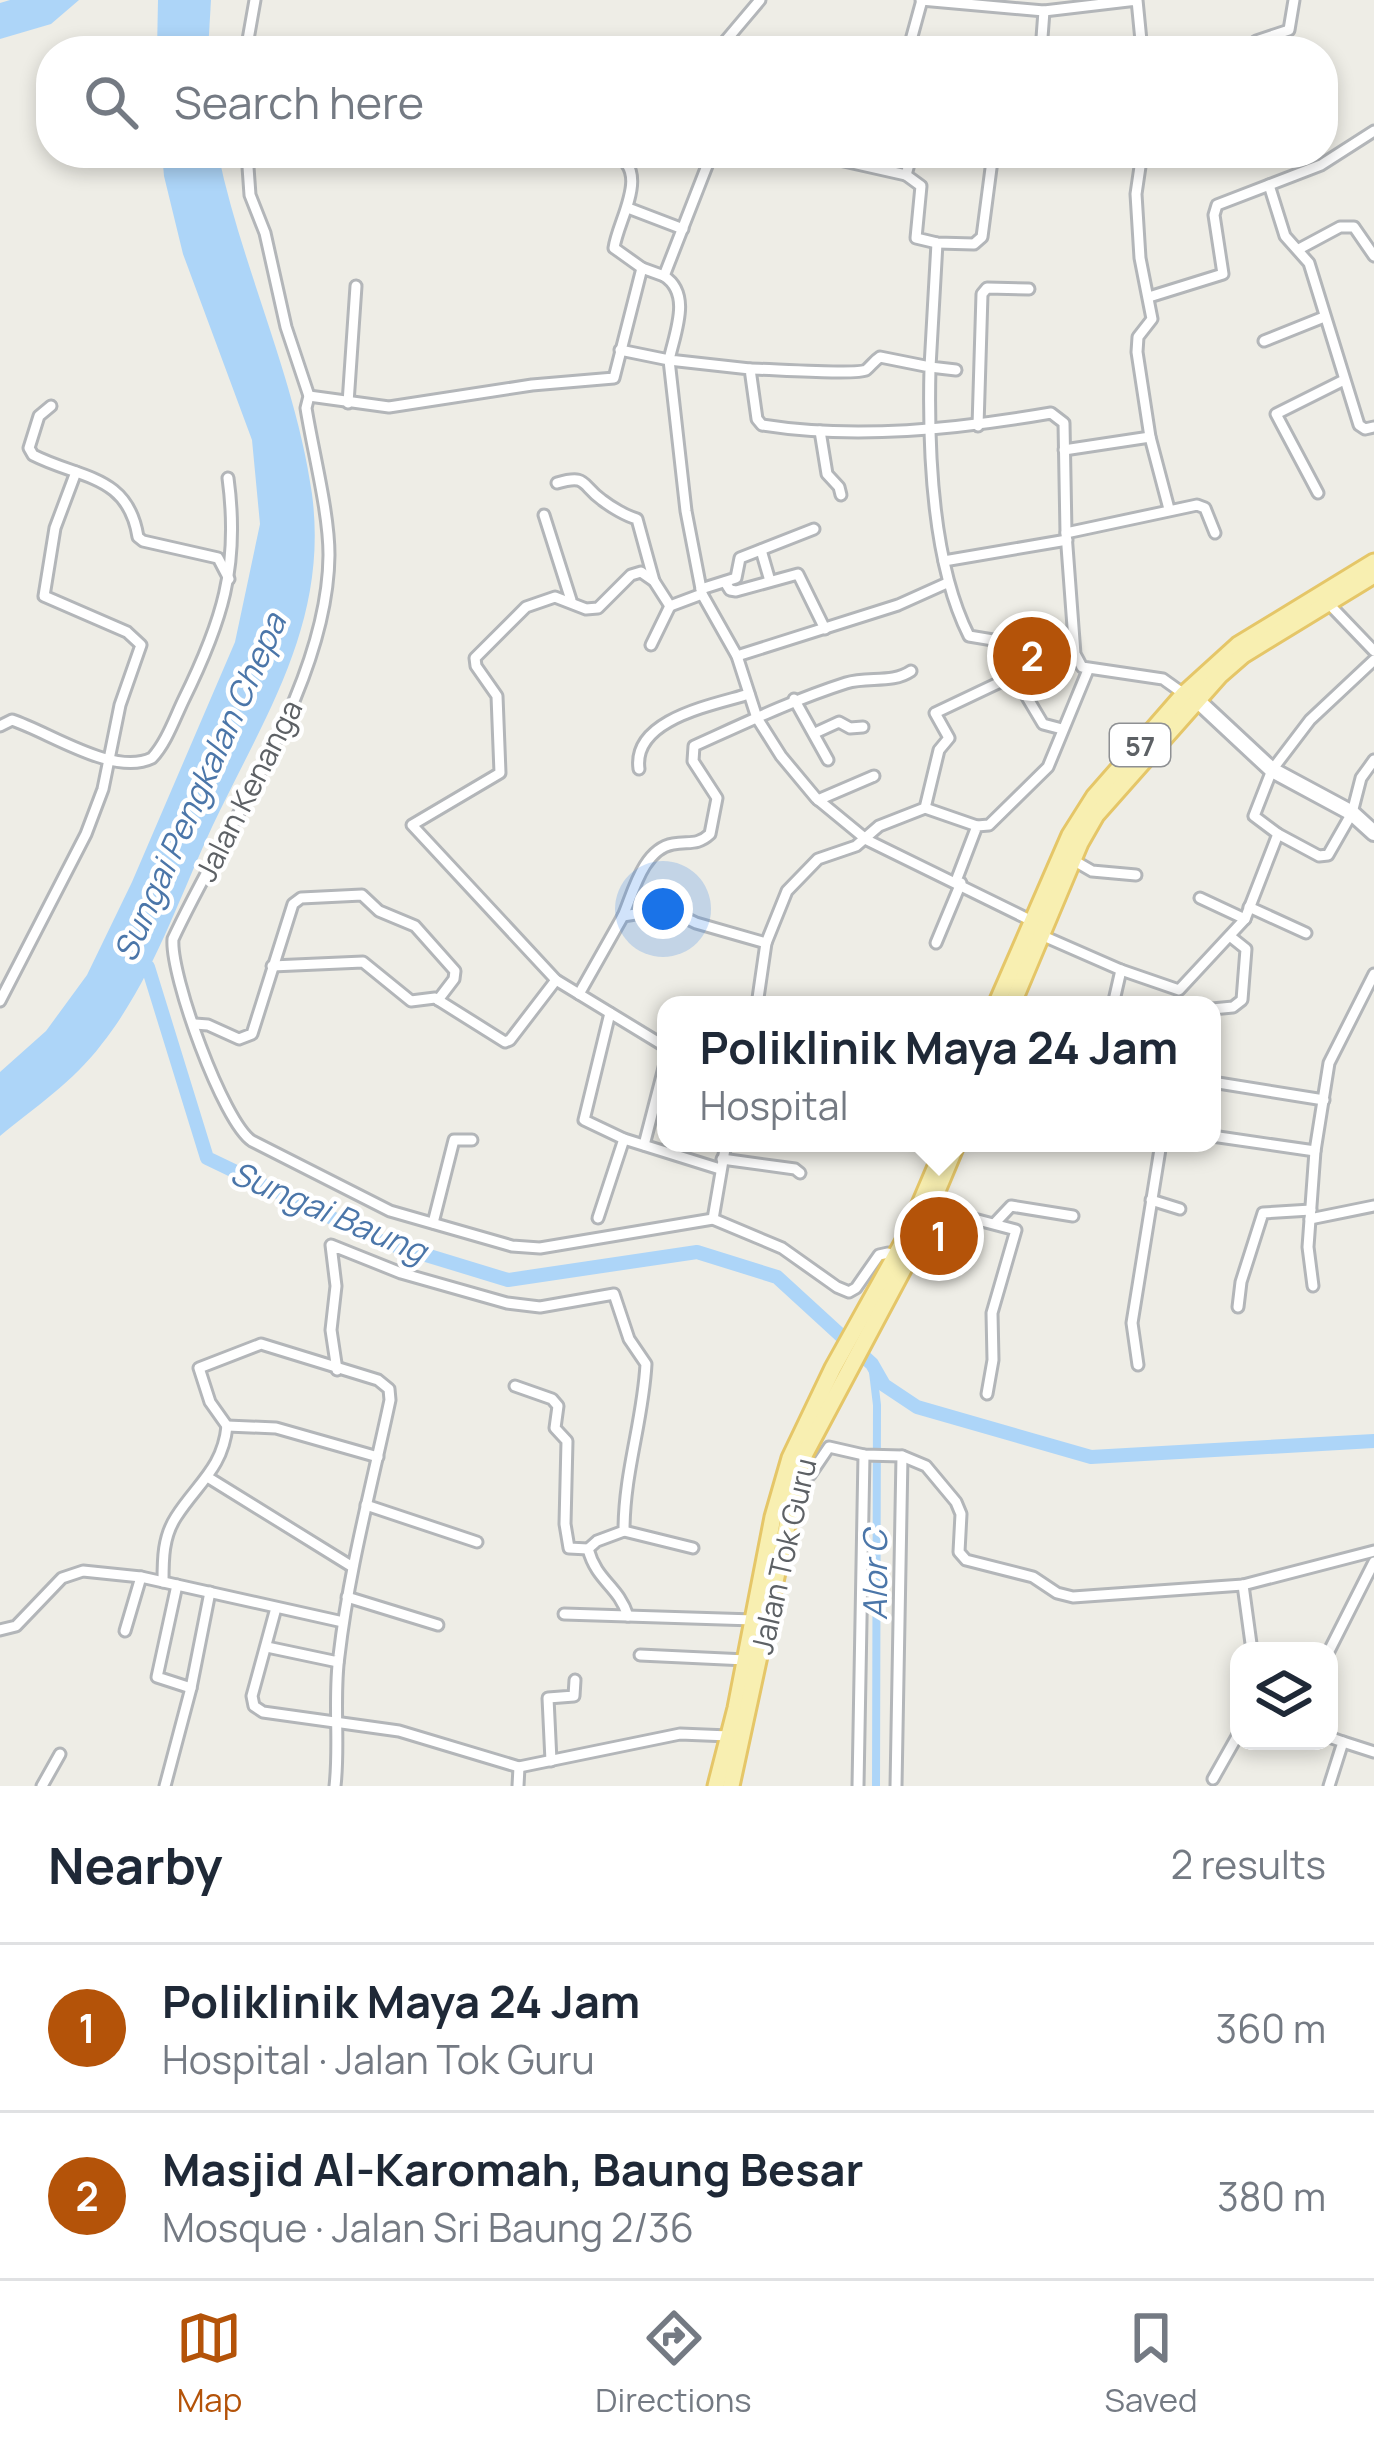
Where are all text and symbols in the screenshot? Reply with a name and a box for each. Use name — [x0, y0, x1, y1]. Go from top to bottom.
search box — [36, 36, 1338, 168]
icon: search — [78, 69, 144, 135]
text: Search here — [174, 71, 424, 133]
water label: Sungai Pengkalan Chepa — [102, 604, 297, 968]
pin: 2 — [993, 611, 1071, 701]
street label: Jalan Kenanga — [185, 692, 311, 888]
road number: 57 — [1110, 724, 1170, 766]
your location — [633, 879, 693, 939]
popup — [657, 996, 1221, 1152]
text: Poliklinik Maya 24 Jam — [700, 1016, 1178, 1078]
text: Hospital — [700, 1078, 849, 1132]
water label: Sungai Baung — [224, 1149, 436, 1274]
pin: 1 — [900, 1191, 978, 1281]
street label: Jalan Tok Guru — [741, 1454, 825, 1658]
water label: Alor C — [852, 1526, 897, 1620]
map controls — [1230, 1642, 1338, 1750]
button: layers — [1230, 1642, 1338, 1750]
text: Nearby — [48, 1830, 223, 1899]
text: 2 results — [1171, 1837, 1326, 1891]
text: Poliklinik Maya 24 Jam — [162, 1970, 640, 2032]
text: 1 — [78, 2001, 96, 2055]
text: 360 m — [1216, 2001, 1326, 2055]
text: Hospital · Jalan Tok Guru — [162, 2032, 595, 2086]
text: Masjid Al-Karomah, Baung Besar — [162, 2138, 863, 2200]
text: 2 — [75, 2169, 99, 2223]
text: 380 m — [1217, 2169, 1326, 2223]
text: Mosque · Jalan Sri Baung 2/36 — [162, 2200, 694, 2254]
tab: Map — [176, 2305, 242, 2422]
tab: Directions — [595, 2305, 752, 2422]
tab: Saved — [1105, 2305, 1198, 2422]

